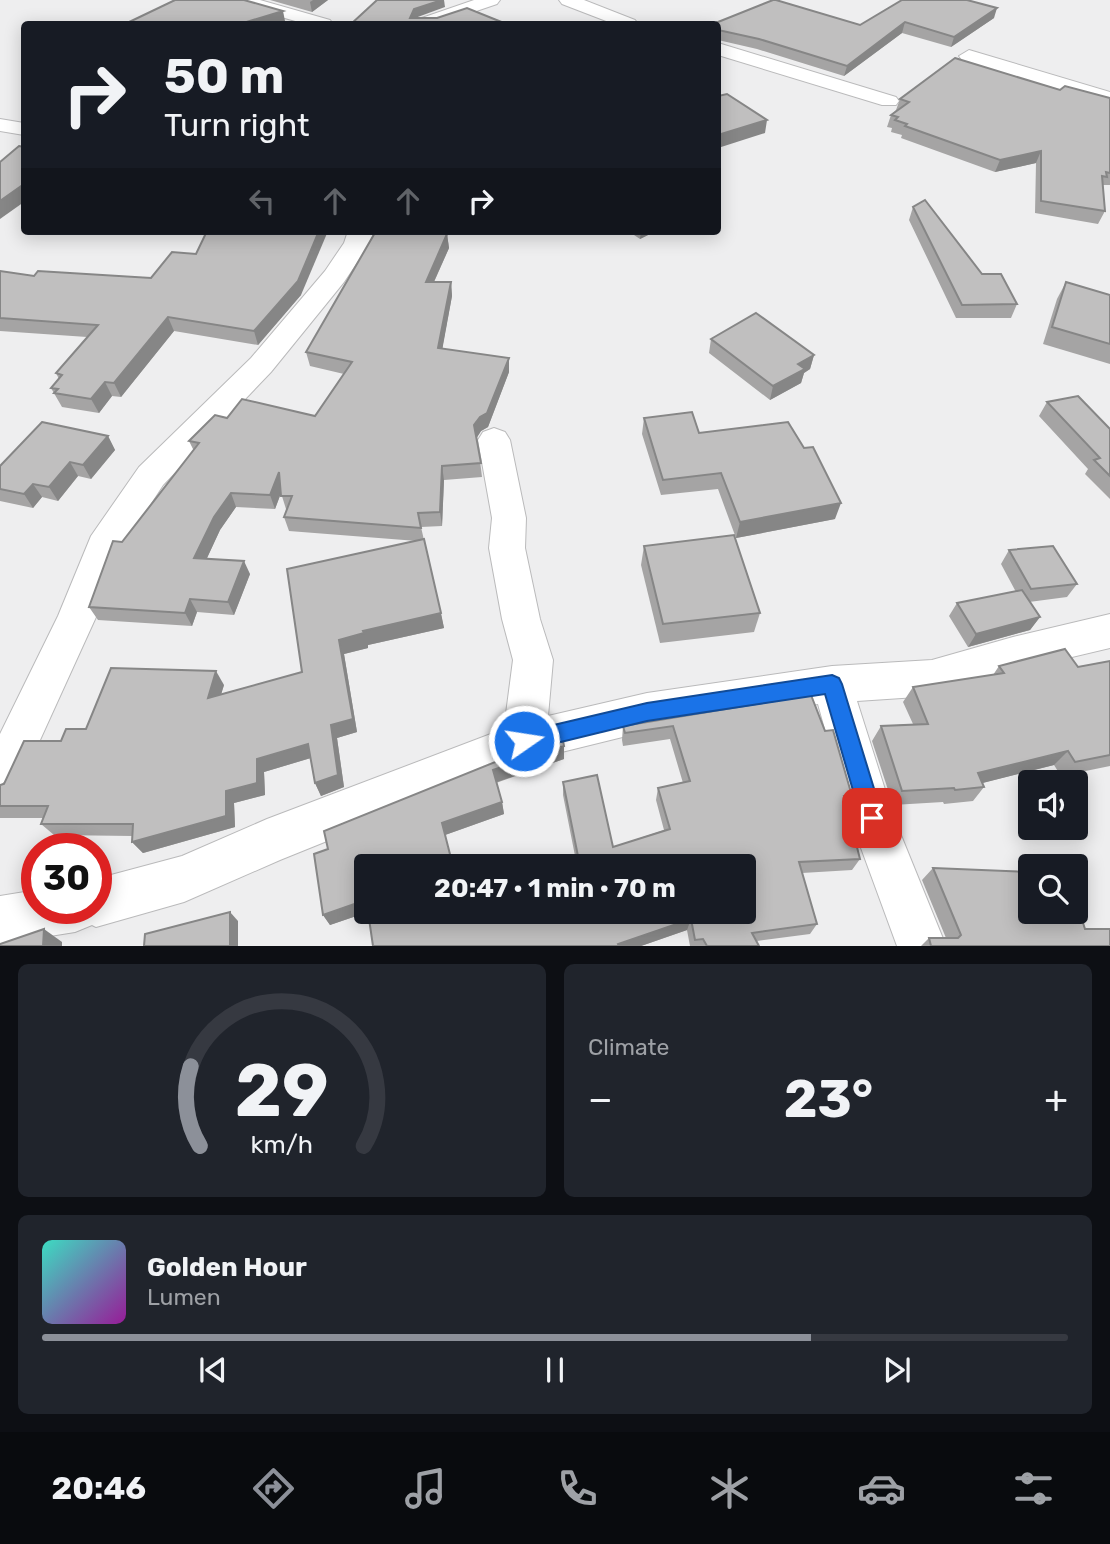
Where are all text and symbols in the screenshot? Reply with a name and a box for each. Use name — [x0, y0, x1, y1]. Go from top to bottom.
text: 50 m — [164, 47, 284, 105]
icon: right — [49, 49, 140, 140]
text: Turn right — [164, 106, 309, 144]
icon: left — [243, 182, 281, 220]
icon: ahead — [316, 182, 354, 220]
icon: ahead — [389, 182, 427, 220]
icon: right — [462, 182, 500, 220]
position arrow — [487, 704, 561, 778]
map controls — [1018, 770, 1088, 924]
button: sound — [1018, 770, 1088, 840]
pin — [842, 788, 902, 848]
icon: arrive — [853, 799, 891, 837]
speed limit sign: 30 — [21, 833, 112, 924]
button: search — [1018, 854, 1088, 924]
text: 20:47 · 1 min · 70 m — [434, 873, 676, 904]
text: Climate — [588, 1033, 669, 1061]
text: 29 — [235, 1049, 329, 1135]
text: 23° — [784, 1068, 873, 1130]
text: − — [588, 1076, 613, 1122]
text: + — [1044, 1076, 1068, 1122]
text: km/h — [251, 1130, 313, 1159]
text: Golden Hour — [147, 1252, 307, 1283]
text: Lumen — [147, 1283, 221, 1311]
icon: previous — [194, 1351, 232, 1389]
icon: pause — [536, 1351, 574, 1389]
icon: next — [878, 1351, 916, 1389]
icon: directions — [249, 1464, 298, 1513]
icon: music — [401, 1464, 450, 1513]
icon: phone — [553, 1464, 602, 1513]
icon: climate — [705, 1464, 754, 1513]
icon: car — [857, 1464, 906, 1513]
icon: filters — [1009, 1464, 1058, 1513]
text: 20:46 — [52, 1469, 146, 1507]

